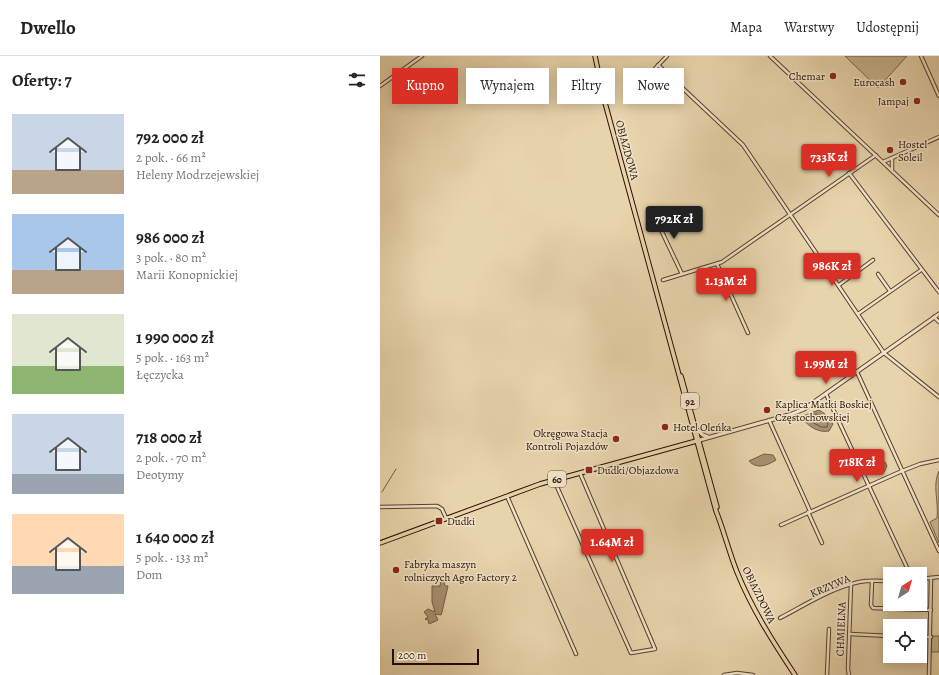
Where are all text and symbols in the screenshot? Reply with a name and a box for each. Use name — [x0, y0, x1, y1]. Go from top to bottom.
text: Dwello — [20, 15, 76, 41]
text: Mapa — [730, 18, 762, 37]
text: Warstwy — [784, 18, 834, 37]
text: Udostępnij — [856, 18, 919, 37]
chip: Kupno — [392, 68, 458, 104]
chip: Wynajem — [466, 68, 549, 104]
chip: Filtry — [557, 68, 615, 104]
chip: Nowe — [623, 68, 684, 104]
text: Oferty: 7 — [12, 69, 72, 92]
icon: filters — [346, 69, 368, 91]
place label: Chemar — [789, 69, 825, 84]
marker: Chemar — [828, 71, 838, 81]
place label: Eurocash — [853, 75, 895, 90]
marker: Eurocash — [898, 77, 908, 87]
place label: Jampaj — [878, 94, 909, 109]
marker: Jampaj — [912, 96, 922, 106]
street label: OBJAZDOWA — [612, 118, 642, 182]
text: 792 000 zł — [136, 126, 204, 149]
icon: home — [44, 130, 92, 178]
place label: Hostel Soleil — [898, 137, 928, 165]
pin: 733K zł — [792, 144, 866, 178]
marker: Hostel Soleil — [885, 145, 895, 155]
text: 733K zł — [810, 148, 848, 165]
text: 2 pok. · 66 m² — [136, 149, 206, 166]
text: Heleny Modrzejewskiej — [136, 166, 259, 183]
pin: 792K zł — [637, 206, 711, 240]
text: 792K zł — [655, 210, 693, 227]
text: 986 000 zł — [136, 226, 205, 249]
icon: home — [44, 230, 92, 278]
text: 3 pok. · 80 m² — [136, 249, 206, 266]
pin: 986K zł — [795, 253, 869, 287]
text: 986K zł — [812, 257, 852, 274]
text: Marii Konopnickiej — [136, 266, 238, 283]
pin: 1.13M zł — [685, 268, 767, 302]
text: 1.13M zł — [705, 272, 747, 289]
text: 1 990 000 zł — [136, 326, 214, 349]
icon: home — [44, 330, 92, 378]
text: 5 pok. · 163 m² — [136, 349, 209, 366]
pin: 1.99M zł — [785, 351, 867, 385]
text: 1.99M zł — [804, 355, 848, 372]
text: Łęczycka — [136, 366, 184, 383]
road number: 92 — [681, 393, 699, 409]
place label: Kaplica Matki Boskiej Częstochowskiej — [775, 397, 872, 425]
marker: Kaplica Matki Boskiej Częstochowskiej — [762, 405, 772, 415]
place label: Hotel Oleńka — [673, 420, 733, 435]
marker: Hotel Oleńka — [660, 422, 670, 432]
text: 718 000 zł — [136, 426, 202, 449]
place label: Okręgowa Stacja Kontroli Pojazdów — [526, 426, 609, 454]
icon: home — [44, 430, 92, 478]
marker: Okręgowa Stacja Kontroli Pojazdów — [611, 434, 621, 444]
text: 2 pok. · 70 m² — [136, 449, 206, 466]
pin: 718K zł — [820, 449, 894, 483]
text: 718K zł — [838, 453, 876, 470]
place label: Dudki/Objazdowa — [597, 463, 680, 478]
marker: Dudki/Objazdowa — [584, 465, 594, 475]
text: Deotymy — [136, 466, 184, 483]
road number: 60 — [548, 471, 566, 487]
place label: Dudki — [447, 514, 475, 529]
marker: Dudki — [434, 516, 444, 526]
text: 1 640 000 zł — [136, 526, 214, 549]
pin: 1.64M zł — [571, 529, 653, 563]
icon: home — [44, 530, 92, 578]
text: 1.64M zł — [590, 533, 634, 550]
text: 5 pok. · 133 m² — [136, 549, 208, 566]
place label: Fabryka maszyn rolniczych Agro Factory 2 — [404, 557, 517, 585]
street label: OBJAZDOWA — [739, 564, 779, 626]
marker: Fabryka maszyn rolniczych Agro Factory 2 — [391, 565, 401, 575]
text: Dom — [136, 566, 162, 583]
north arrow — [883, 567, 927, 611]
map controls — [883, 567, 927, 663]
street label: KRZYWA — [808, 571, 853, 601]
street label: CHMIELNA — [833, 601, 849, 657]
button: locate — [883, 619, 927, 663]
scale bar — [392, 647, 479, 666]
text: 200 m — [398, 648, 426, 663]

